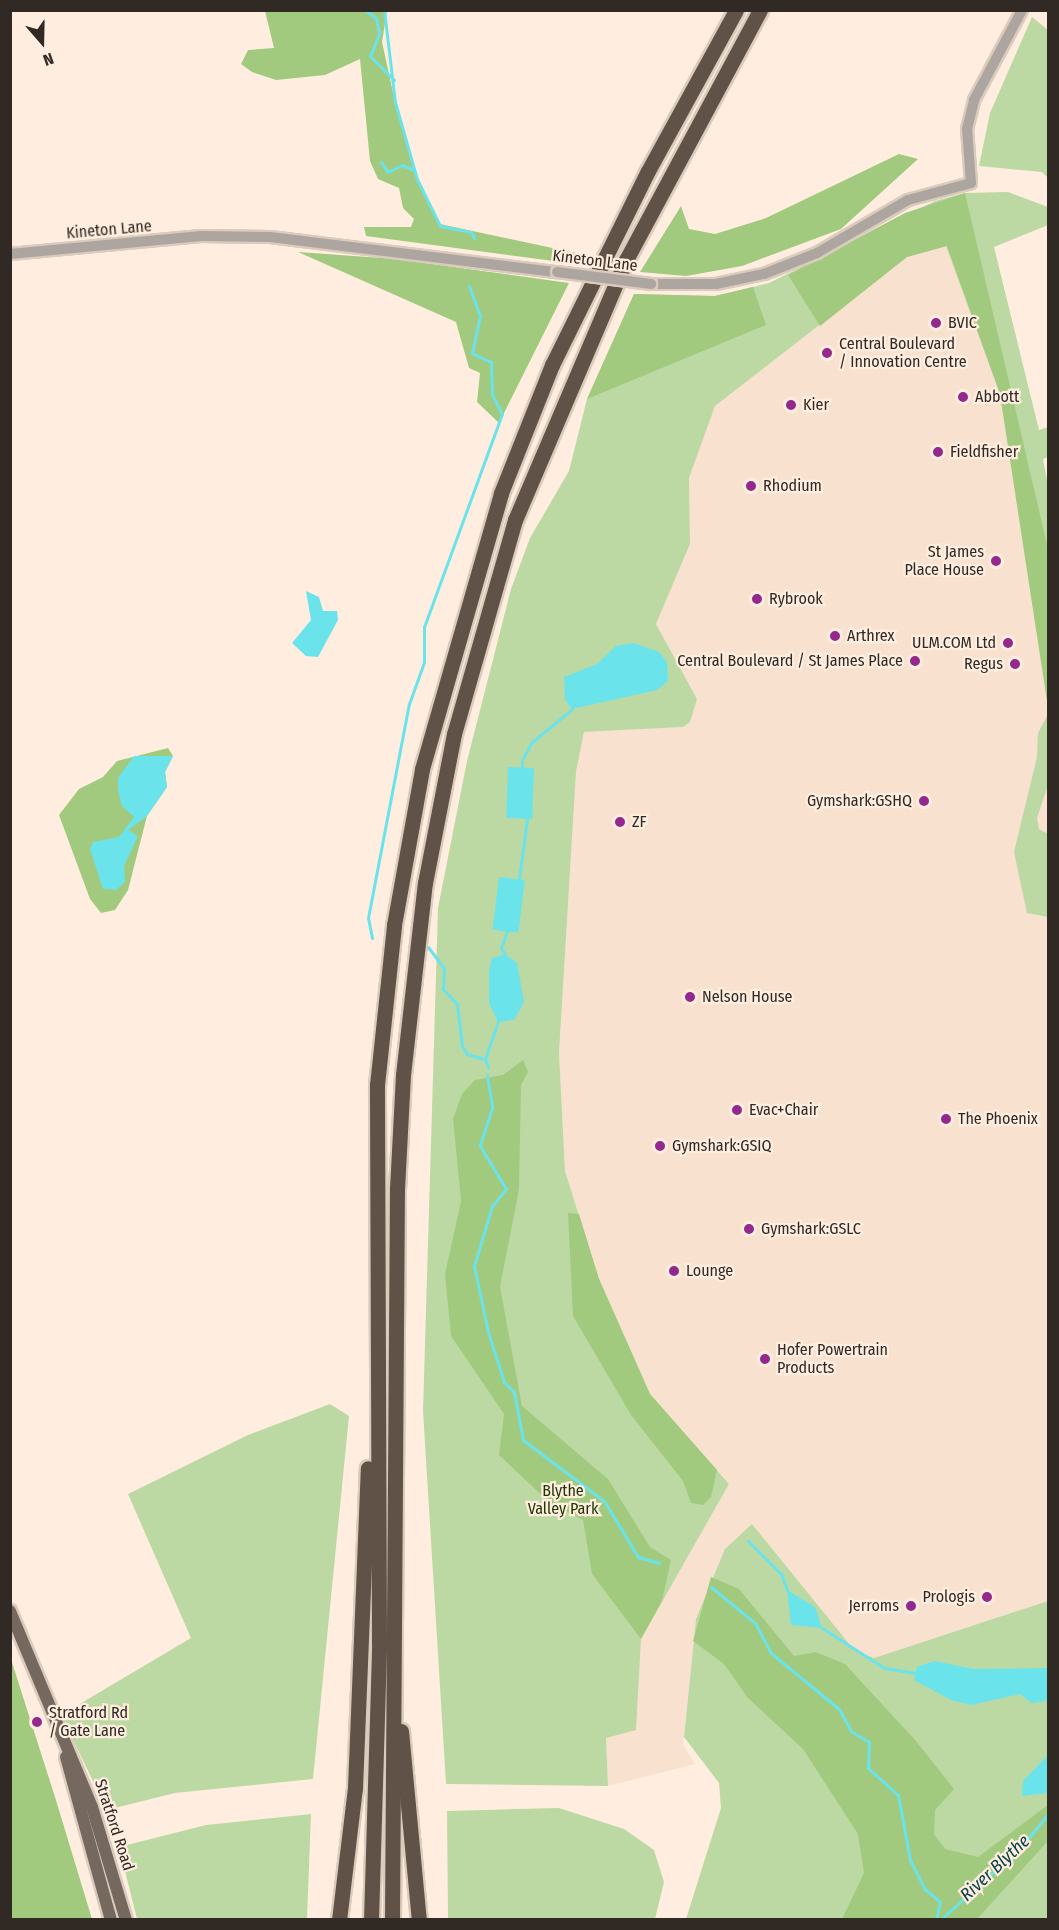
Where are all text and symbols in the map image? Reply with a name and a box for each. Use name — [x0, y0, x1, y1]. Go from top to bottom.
north arrow — [12, 12, 72, 72]
text: N — [41, 49, 56, 70]
street label: Kineton Lane — [66, 217, 152, 243]
street label: Kineton Lane — [551, 246, 639, 276]
place label: BVIC — [948, 313, 977, 333]
marker: BVIC — [929, 316, 943, 330]
place label: Central Boulevard / Innovation Centre — [839, 334, 967, 372]
marker: Central Boulevard / Innovation Centre — [820, 346, 834, 360]
place label: Abbott — [975, 387, 1019, 407]
marker: Abbott — [956, 390, 970, 404]
place label: Kier — [803, 395, 829, 415]
marker: Kier — [784, 398, 798, 412]
place label: Fieldfisher — [950, 442, 1018, 462]
marker: Fieldfisher — [931, 445, 945, 459]
place label: Rhodium — [763, 476, 822, 496]
marker: Rhodium — [744, 479, 758, 493]
place label: St James Place House — [904, 542, 984, 580]
marker: St James Place House — [989, 554, 1003, 568]
place label: Rybrook — [769, 589, 823, 609]
marker: Rybrook — [750, 592, 764, 606]
place label: Arthrex — [847, 626, 895, 646]
marker: Arthrex — [828, 629, 842, 643]
place label: ULM.COM Ltd — [912, 633, 996, 653]
marker: ULM.COM Ltd — [1001, 636, 1015, 650]
place label: Central Boulevard / St James Place — [677, 651, 903, 671]
marker: Central Boulevard / St James Place — [908, 654, 922, 668]
place label: Regus — [964, 654, 1003, 674]
marker: Regus — [1008, 657, 1022, 671]
place label: Gymshark:GSHQ — [807, 791, 912, 811]
marker: Gymshark:GSHQ — [917, 794, 931, 808]
place label: ZF — [632, 812, 647, 832]
marker: ZF — [613, 815, 627, 829]
place label: Nelson House — [702, 987, 792, 1007]
marker: Nelson House — [683, 990, 697, 1004]
place label: Evac+Chair — [749, 1100, 818, 1120]
marker: Evac+Chair — [730, 1103, 744, 1117]
place label: The Phoenix — [958, 1109, 1038, 1129]
marker: The Phoenix — [939, 1112, 953, 1126]
place label: Gymshark:GSIQ — [672, 1136, 772, 1156]
marker: Gymshark:GSIQ — [653, 1139, 667, 1153]
place label: Gymshark:GSLC — [761, 1219, 861, 1239]
marker: Gymshark:GSLC — [742, 1222, 756, 1236]
place label: Lounge — [686, 1261, 733, 1281]
marker: Lounge — [667, 1264, 681, 1278]
place label: Hofer Powertrain Products — [777, 1340, 888, 1378]
marker: Hofer Powertrain Products — [758, 1352, 772, 1366]
park label: Blythe Valley Park — [528, 1481, 598, 1519]
place label: Prologis — [922, 1587, 975, 1607]
marker: Prologis — [980, 1590, 994, 1604]
place label: Jerroms — [848, 1596, 899, 1616]
marker: Jerroms — [904, 1599, 918, 1613]
place label: Stratford Rd / Gate Lane — [49, 1703, 128, 1741]
marker: Stratford Rd / Gate Lane — [30, 1715, 44, 1729]
street label: Stratford Road — [90, 1777, 138, 1873]
water label: River Blythe — [956, 1830, 1034, 1906]

